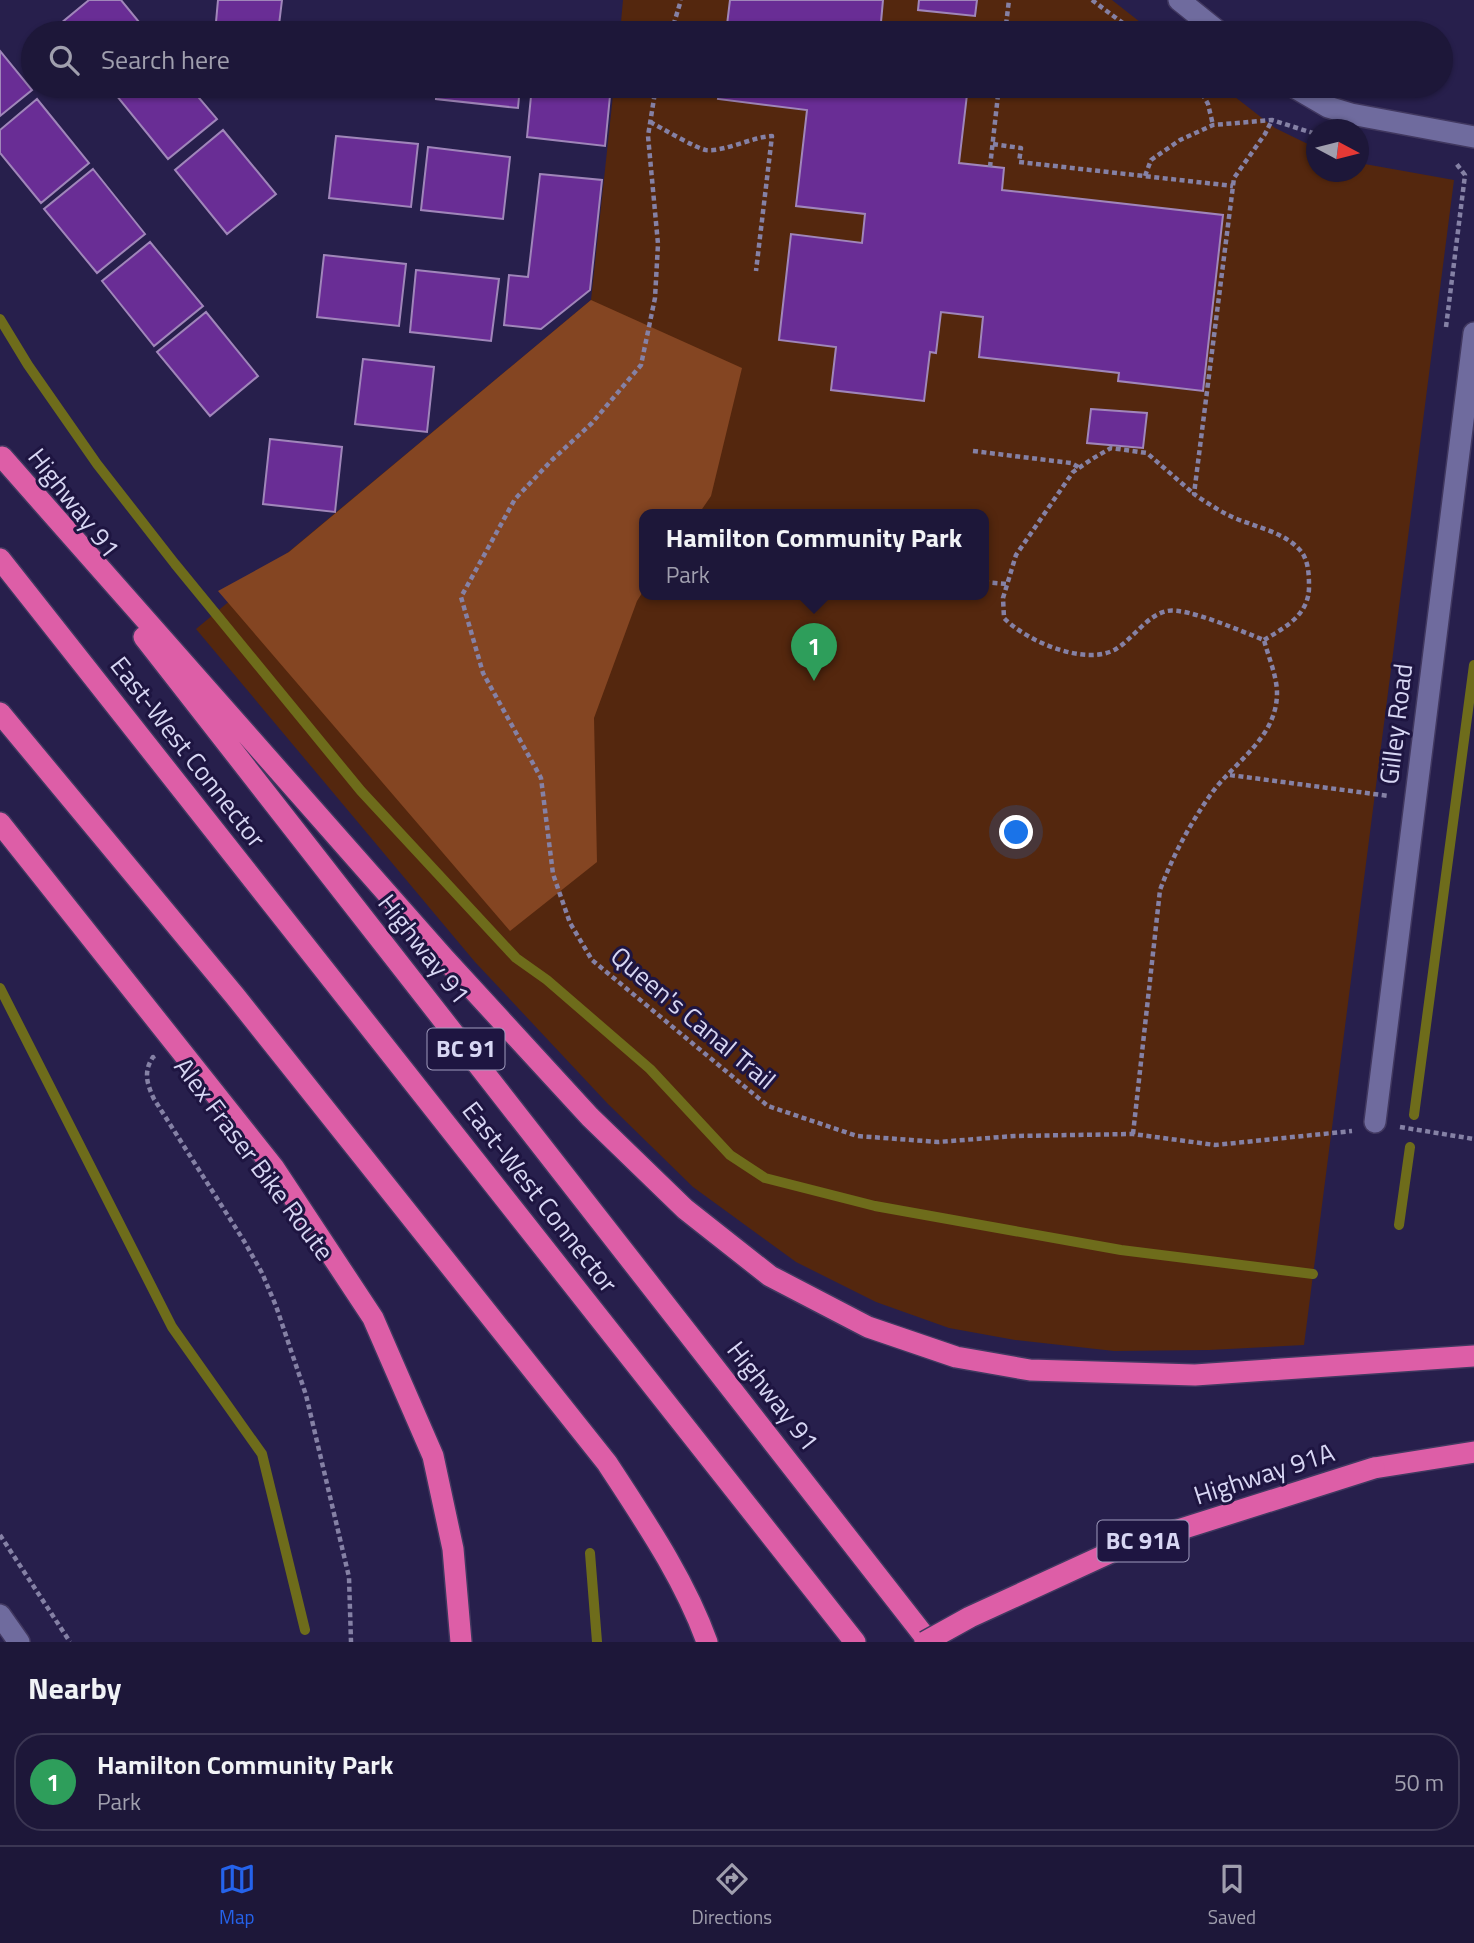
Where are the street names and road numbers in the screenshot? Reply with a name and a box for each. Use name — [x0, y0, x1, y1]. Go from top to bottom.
street label: Highway 91 — [19, 439, 130, 566]
street label: East-West Connector — [101, 648, 276, 856]
street label: Gilley Road — [1369, 661, 1422, 786]
street label: Highway 91 — [369, 885, 480, 1012]
street label: Queen's Canal Trail — [602, 937, 784, 1098]
road number: BC 91 — [428, 1028, 504, 1070]
street label: Alex Fraser Bike Route — [165, 1049, 344, 1268]
street label: East-West Connector — [453, 1093, 628, 1301]
street label: Highway 91 — [718, 1332, 829, 1459]
street label: Highway 91A — [1188, 1432, 1339, 1515]
road number: BC 91A — [1098, 1520, 1188, 1562]

